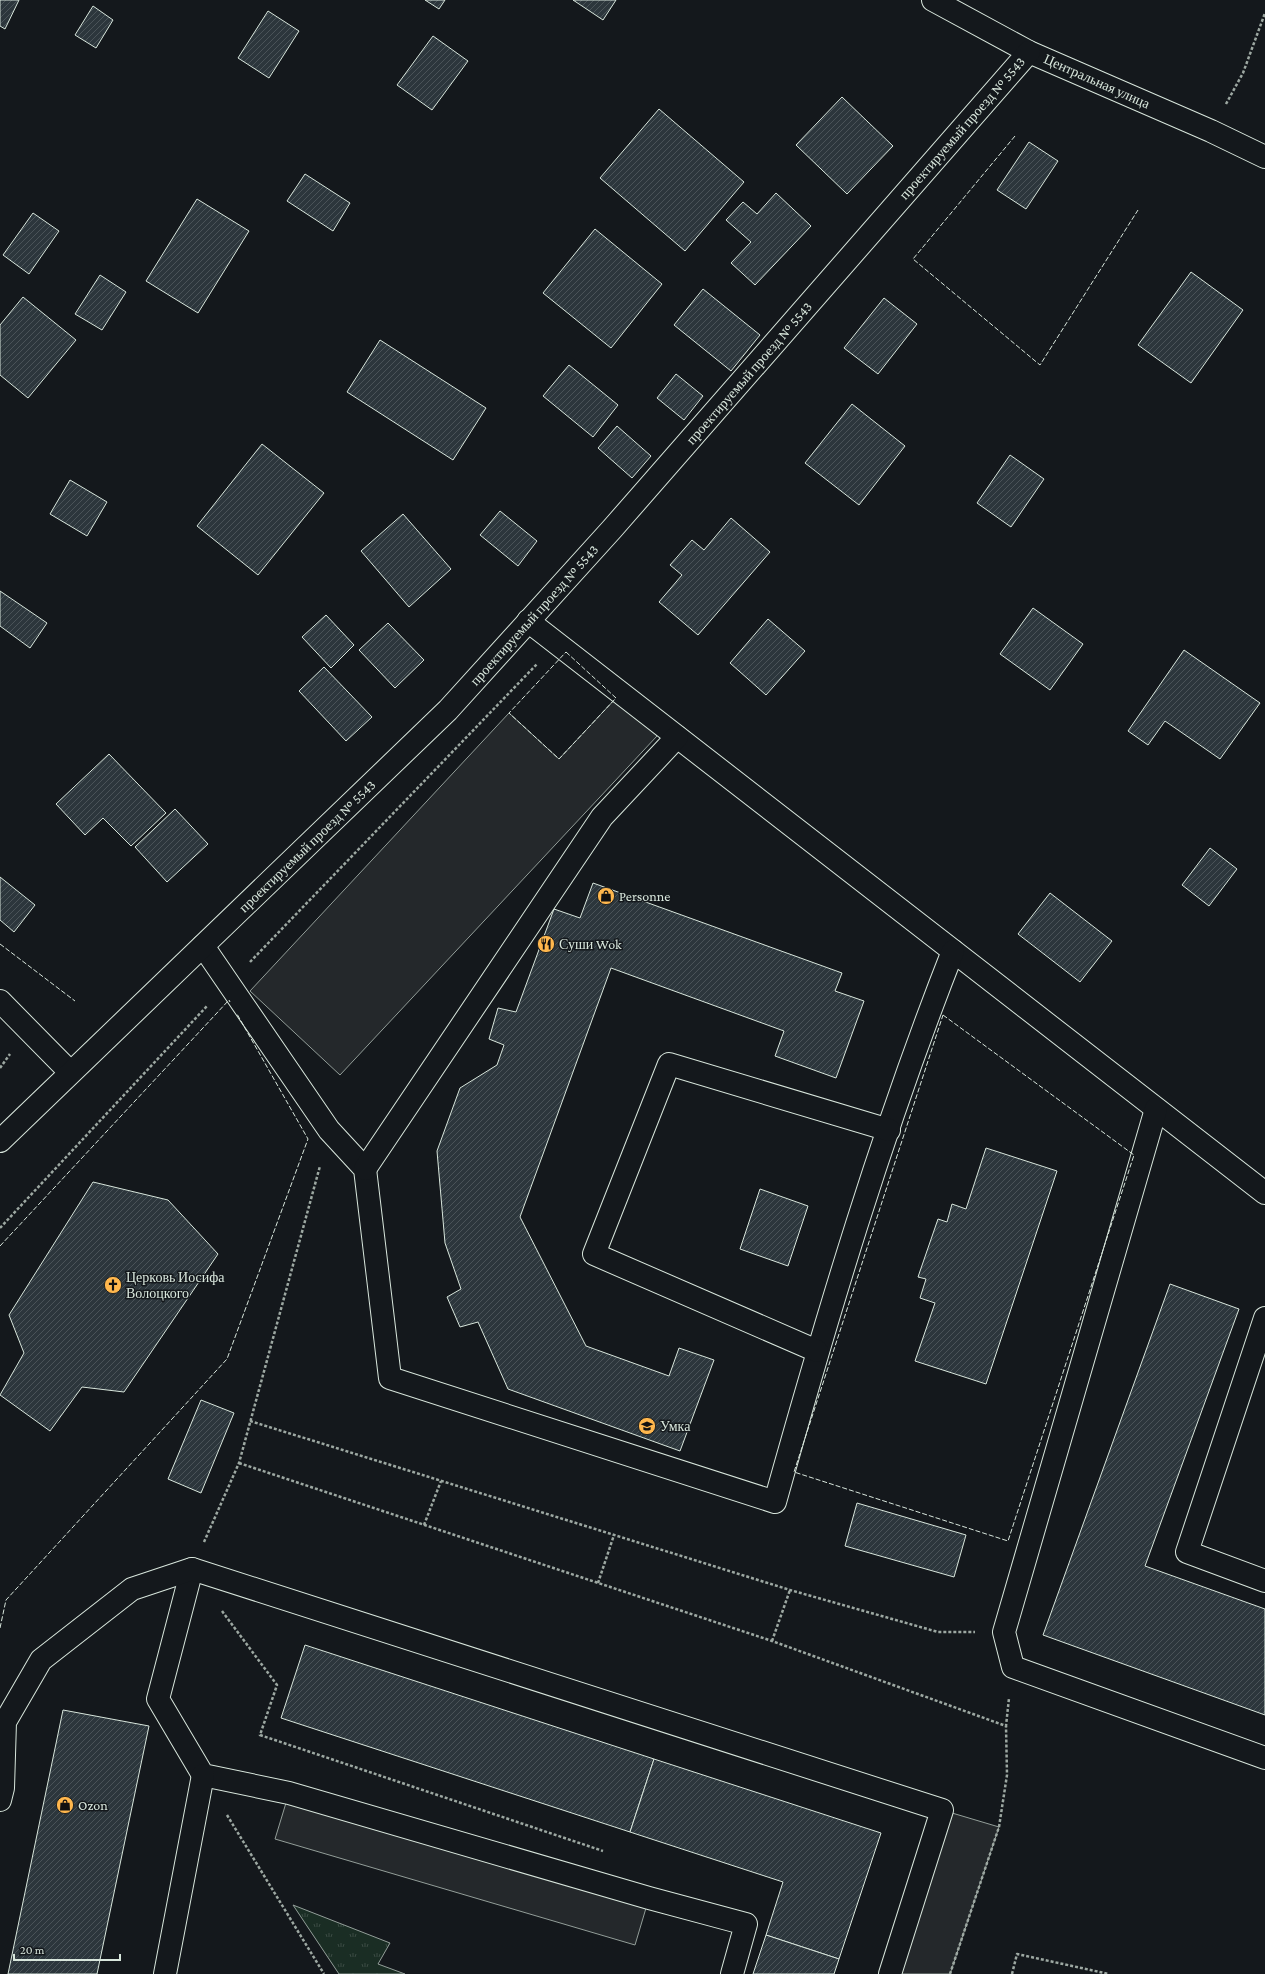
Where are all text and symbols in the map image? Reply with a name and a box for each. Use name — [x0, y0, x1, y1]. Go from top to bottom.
street label: Центральная улица — [1042, 50, 1153, 112]
street label: проектируемый проезд № 5543 — [896, 54, 1028, 202]
street label: проектируемый проезд № 5543 — [683, 299, 815, 447]
street label: проектируемый проезд № 5543 — [467, 541, 601, 689]
street label: проектируемый проезд № 5543 — [235, 777, 379, 915]
shop icon: Personne — [596, 886, 616, 906]
place label: Personne — [619, 888, 670, 904]
restaurant icon: Суши Wok — [536, 934, 556, 954]
place label: Суши Wok — [559, 936, 622, 952]
place label: Церковь Иосифа Волоцкого — [126, 1269, 225, 1301]
church icon: Церковь Иосифа Волоцкого — [103, 1275, 123, 1295]
school or university icon: Умка — [637, 1416, 657, 1436]
place label: Умка — [660, 1418, 691, 1434]
shop icon: Ozon — [55, 1795, 75, 1815]
place label: Ozon — [78, 1797, 108, 1813]
scale bar — [14, 1936, 120, 1962]
text: 20 m — [20, 1943, 45, 1957]

